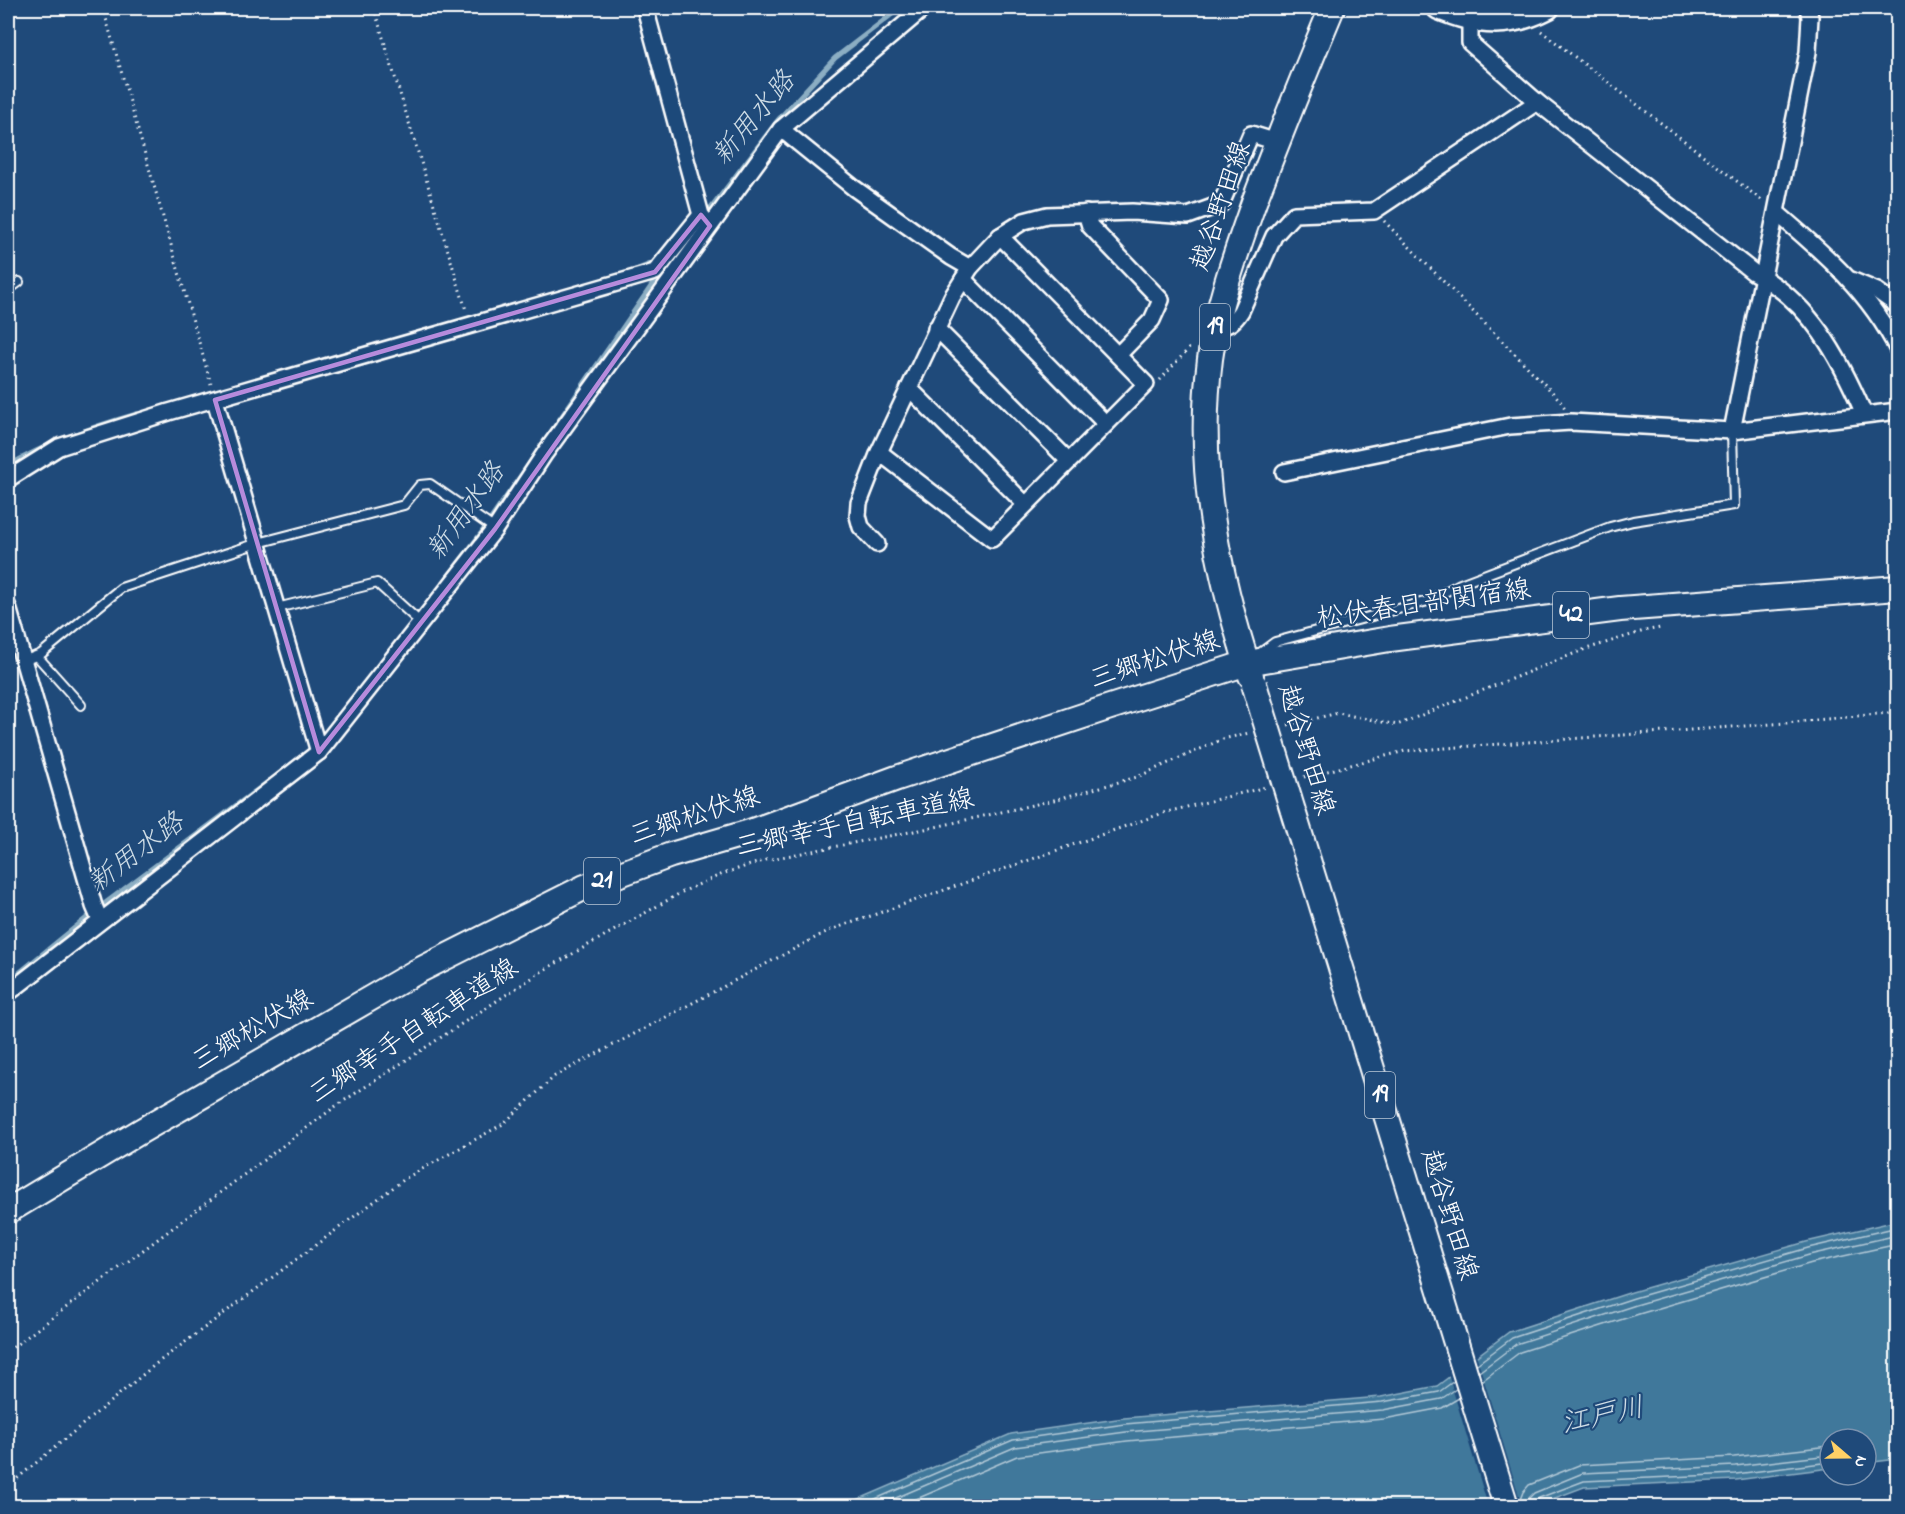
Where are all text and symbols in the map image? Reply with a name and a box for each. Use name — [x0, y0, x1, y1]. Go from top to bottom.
water label: 新用水路 — [703, 61, 808, 175]
street label: 越谷野田線 — [1182, 136, 1262, 276]
road number: 19 — [1200, 304, 1230, 350]
water label: 新用水路 — [417, 453, 518, 569]
street label: 松伏春日部関宿線 — [1314, 571, 1534, 639]
road number: 42 — [1553, 592, 1589, 638]
street label: 三郷松伏線 — [1085, 622, 1225, 700]
street label: 越谷野田線 — [1267, 680, 1343, 820]
street label: 三郷松伏線 — [625, 778, 765, 856]
street label: 三郷幸手自転車道線 — [732, 780, 978, 868]
water label: 新用水路 — [80, 803, 196, 904]
road number: 21 — [584, 858, 620, 904]
street label: 三郷幸手自転車道線 — [301, 949, 527, 1115]
street label: 三郷松伏線 — [185, 980, 321, 1082]
road number: 19 — [1365, 1072, 1395, 1118]
street label: 越谷野田線 — [1410, 1145, 1486, 1285]
water label: 江戸川 — [1558, 1388, 1648, 1446]
north arrow — [1818, 1427, 1878, 1487]
text: N — [1847, 1452, 1873, 1471]

